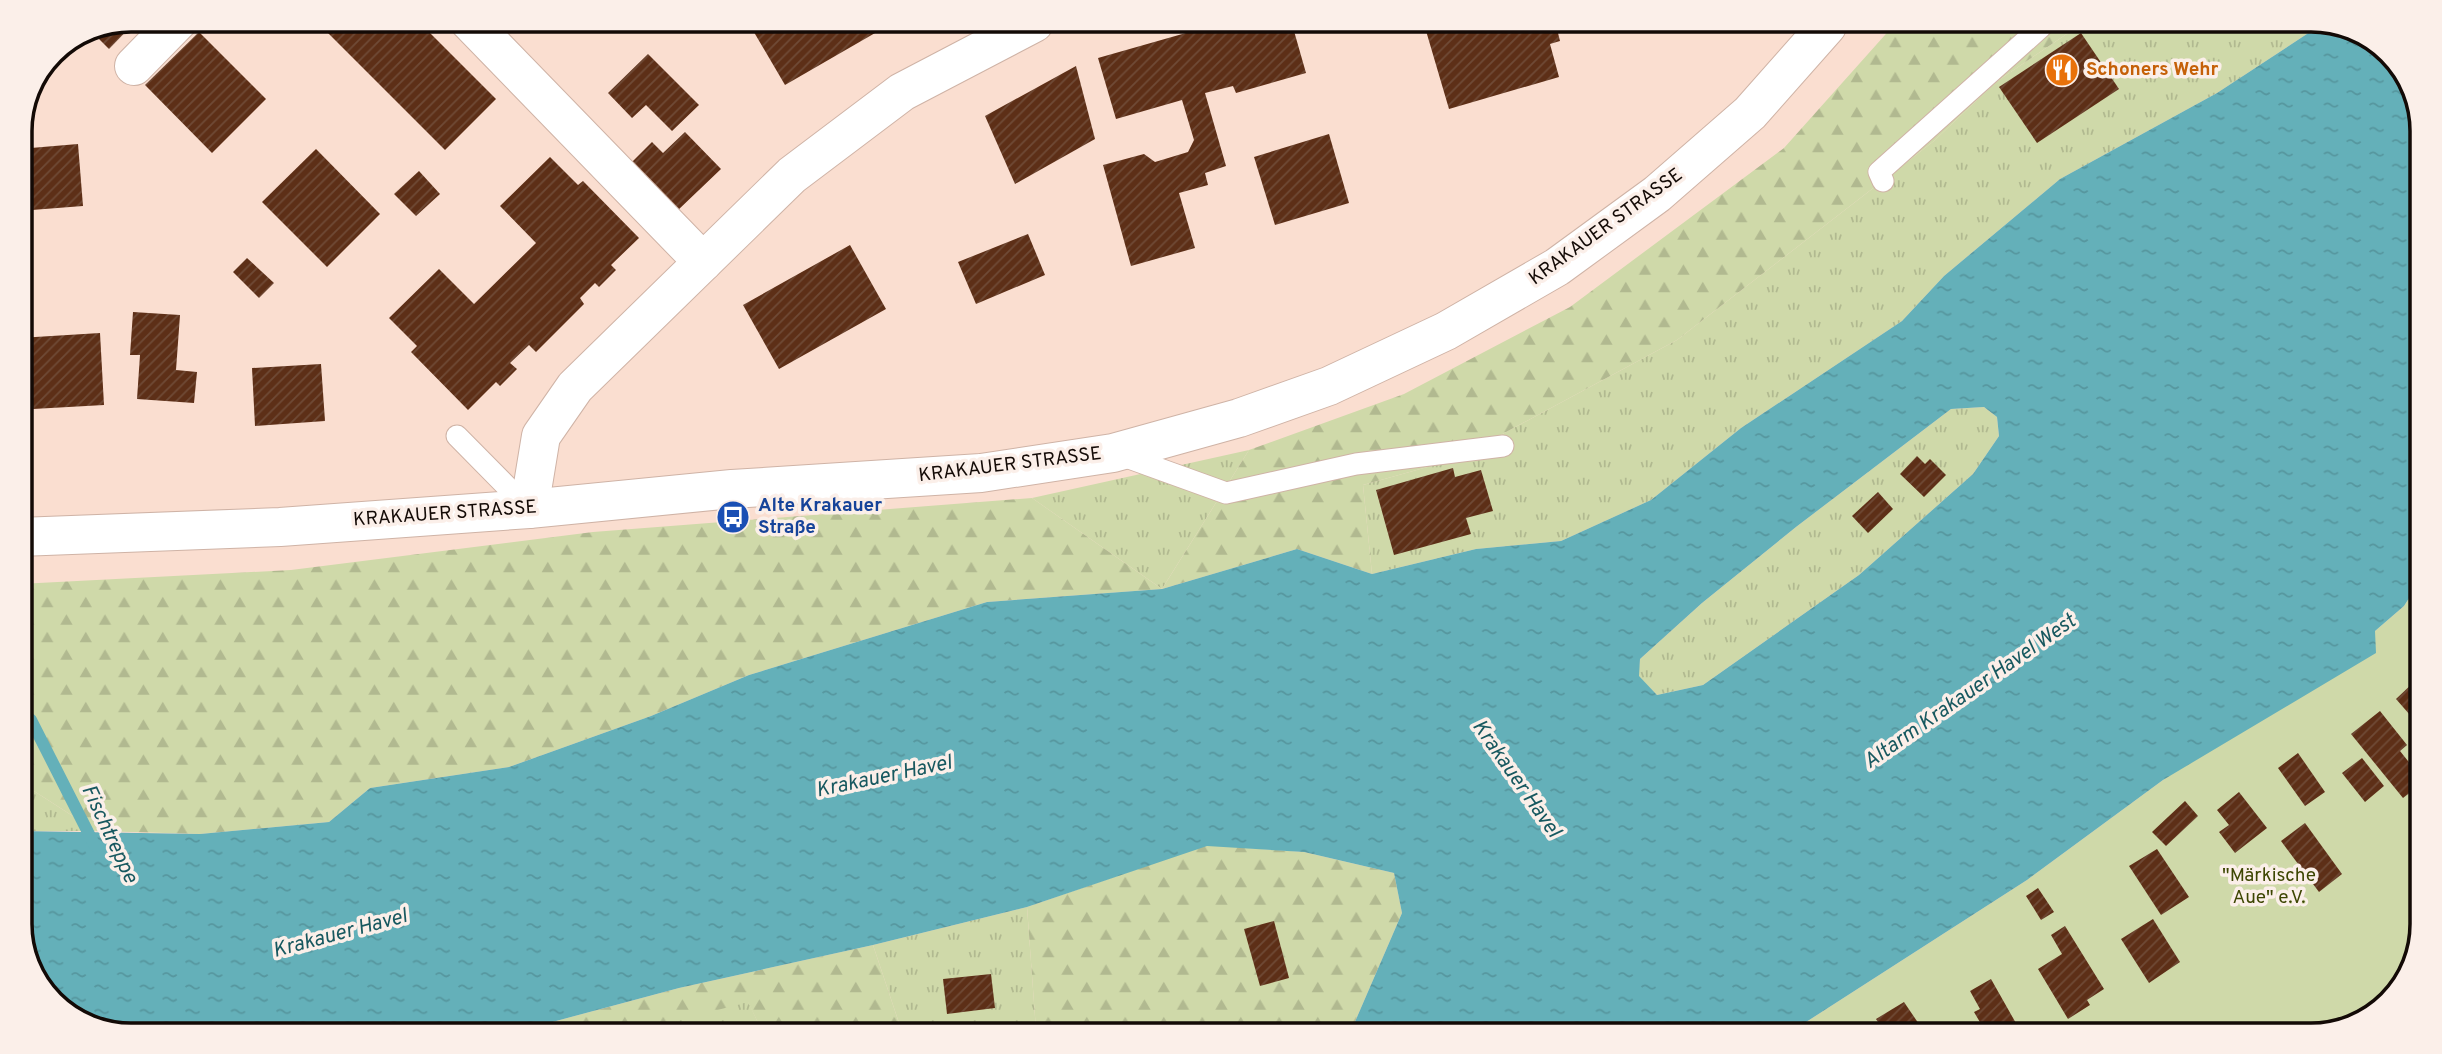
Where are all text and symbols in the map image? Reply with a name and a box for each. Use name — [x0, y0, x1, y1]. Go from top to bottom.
restaurant icon: Schoners Wehr — [2043, 51, 2081, 89]
place label: Schoners Wehr — [2086, 58, 2219, 82]
street label: KRAKAUER STRASSE — [1524, 163, 1688, 291]
street label: KRAKAUER STRASSE — [917, 442, 1103, 488]
place label: Alte Krakauer Straße — [758, 494, 882, 540]
street label: KRAKAUER STRASSE — [352, 496, 538, 532]
bus stop icon: Alte Krakauer Straße — [714, 498, 752, 536]
water label: Altarm Krakauer Havel West — [1859, 607, 2083, 776]
water label: Krakauer Havel — [1465, 715, 1568, 845]
water label: Krakauer Havel — [814, 749, 956, 805]
water label: Fischtreppe — [74, 780, 144, 889]
park label: "Märkische Aue" e.V. — [2222, 864, 2316, 910]
water label: Krakauer Havel — [270, 903, 412, 965]

